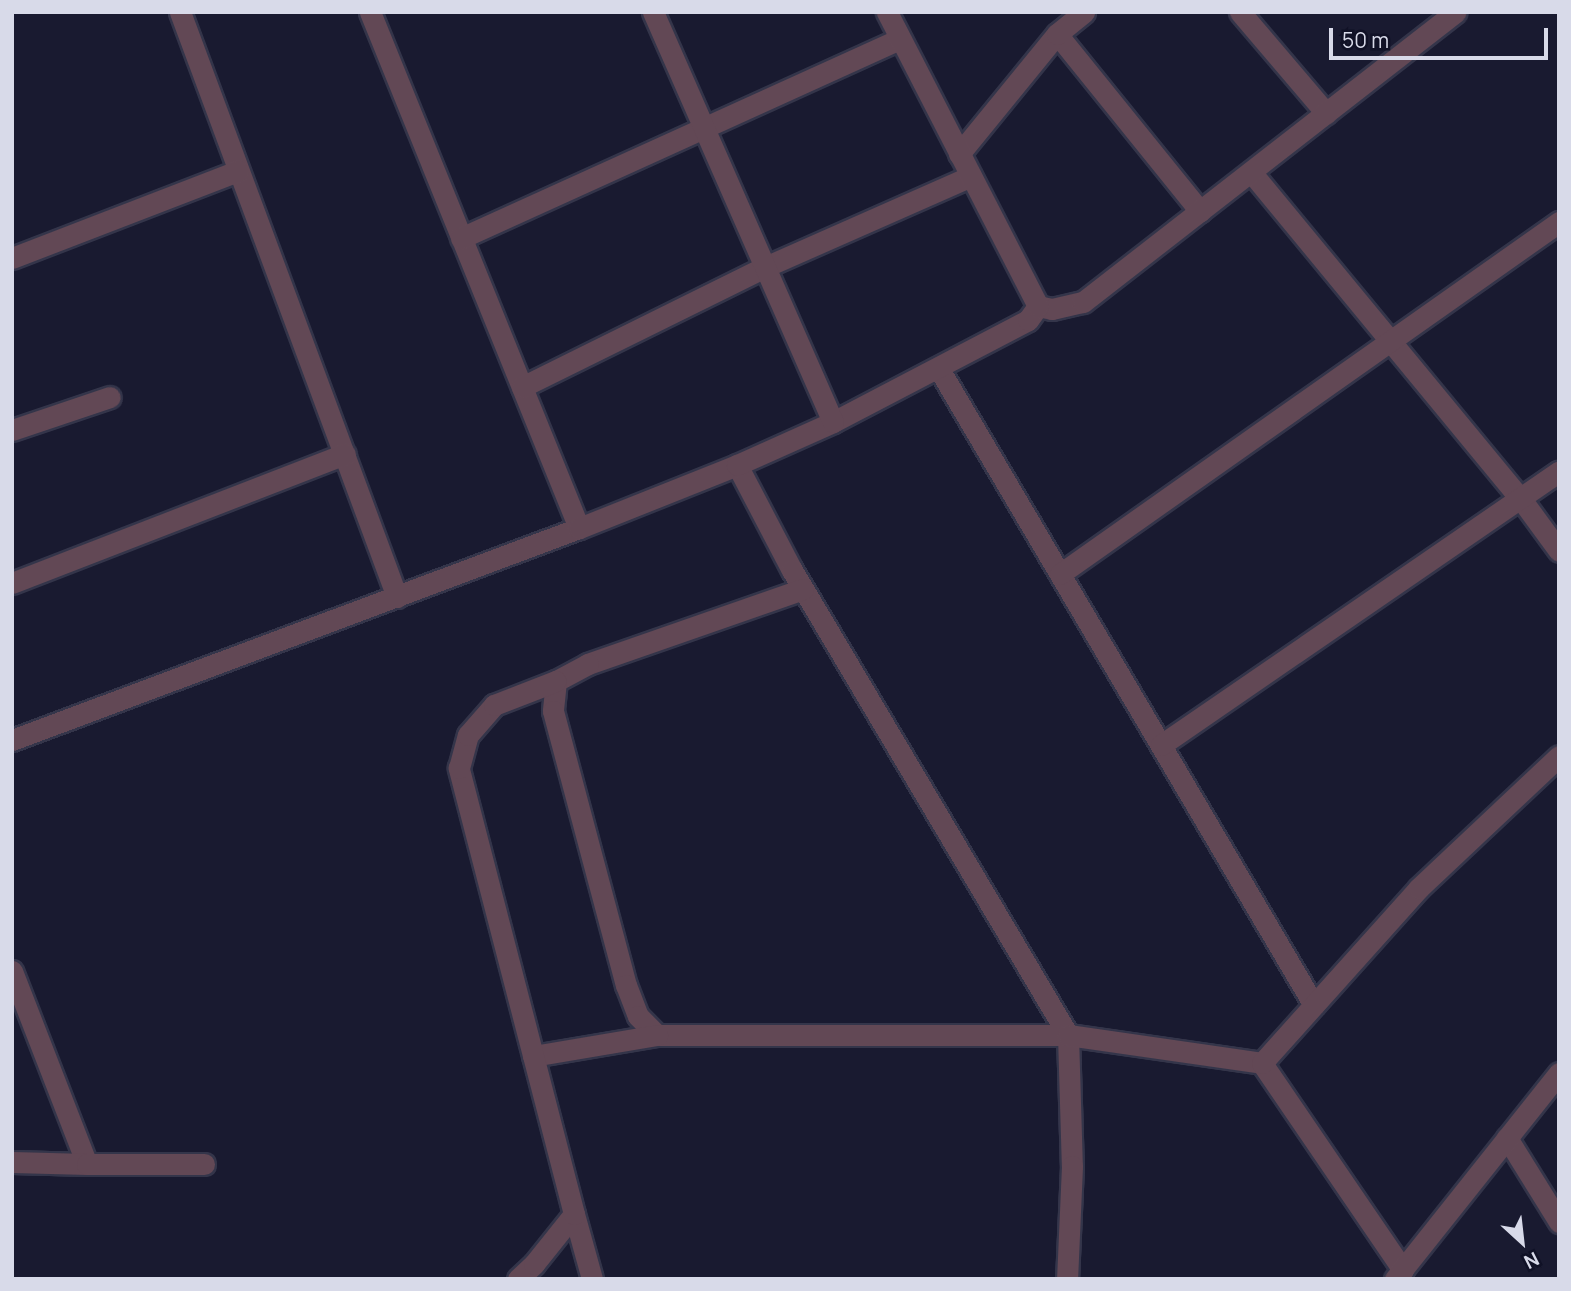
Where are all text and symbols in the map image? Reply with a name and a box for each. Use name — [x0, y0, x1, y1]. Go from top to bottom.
scale bar — [1333, 14, 1552, 58]
text: 50 m — [1342, 26, 1389, 54]
north arrow — [1487, 1207, 1557, 1277]
text: N — [1520, 1246, 1544, 1275]

